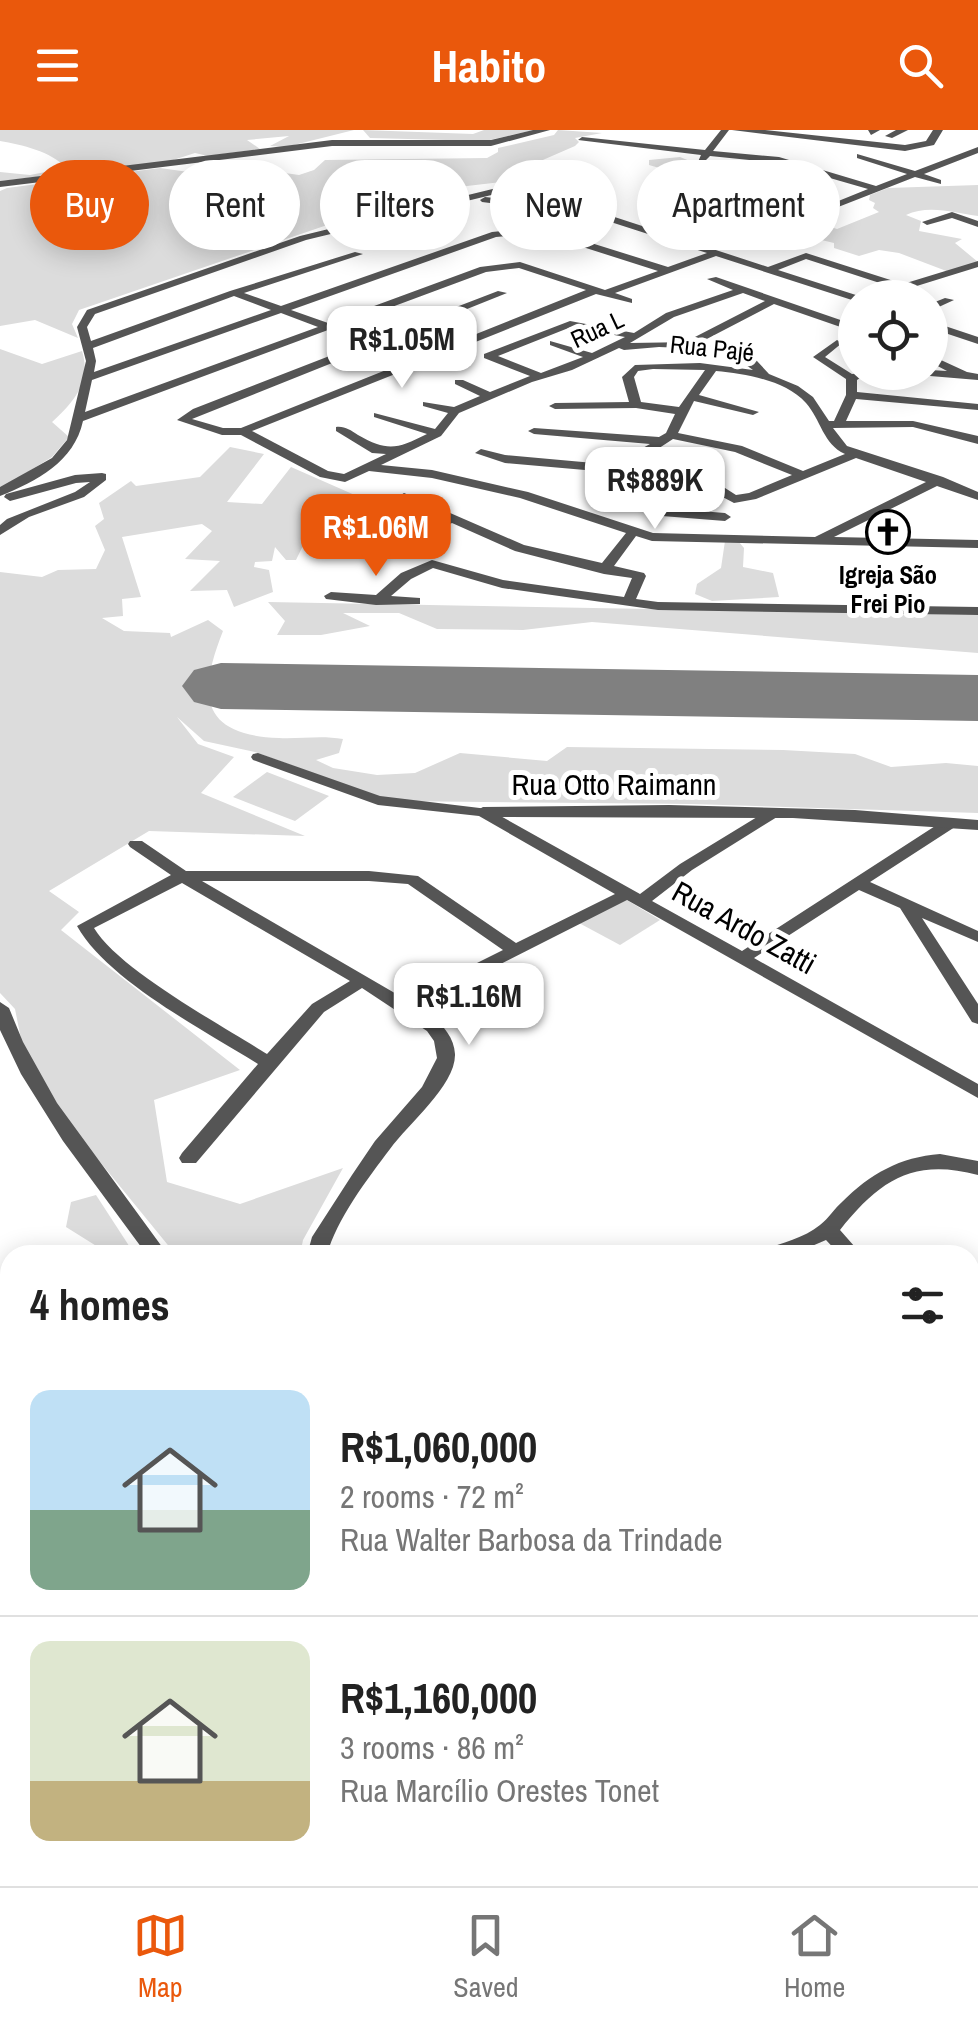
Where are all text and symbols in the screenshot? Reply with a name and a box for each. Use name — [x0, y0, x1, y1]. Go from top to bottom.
text: Habito — [432, 35, 546, 96]
icon: menu — [30, 38, 85, 93]
icon: search — [893, 38, 948, 93]
chip: Buy — [30, 160, 149, 250]
chip: Rent — [169, 160, 300, 250]
chip: Filters — [320, 160, 470, 250]
chip: New — [490, 160, 617, 250]
chip: Apartment — [637, 160, 840, 250]
map controls — [838, 280, 948, 390]
button: locate — [838, 280, 948, 390]
street label: Rua L — [565, 302, 629, 356]
pin: R$1.05M — [310, 306, 494, 391]
text: R$1.05M — [349, 317, 455, 360]
street label: Rua Pajé — [668, 327, 756, 369]
pin: R$889K — [574, 447, 736, 532]
text: R$889K — [607, 458, 703, 501]
pin: R$1.06M — [284, 494, 468, 579]
text: R$1.06M — [323, 505, 429, 548]
church icon: Igreja São Frei Pio — [865, 509, 911, 555]
place label: Igreja São Frei Pio — [839, 558, 937, 621]
street label: Rua Otto Raimann — [511, 764, 717, 804]
street label: Rua Ardo Zatti — [665, 871, 824, 983]
pin: R$1.16M — [377, 963, 561, 1048]
text: R$1.16M — [416, 974, 522, 1017]
text: 4 homes — [30, 1277, 170, 1333]
icon: filters — [895, 1278, 950, 1333]
text: R$1,060,000 — [340, 1419, 537, 1475]
icon: home — [110, 1430, 230, 1550]
text: 2 rooms · 72 m² — [340, 1475, 524, 1518]
text: Rua Walter Barbosa da Trindade — [340, 1518, 723, 1561]
text: R$1,160,000 — [340, 1670, 537, 1726]
icon: home — [110, 1681, 230, 1801]
text: 3 rooms · 86 m² — [340, 1726, 524, 1769]
text: Rua Marcílio Orestes Tonet — [340, 1769, 659, 1812]
tab: Map — [133, 1908, 188, 2006]
tab: Saved — [453, 1908, 518, 2006]
tab: Home — [784, 1908, 845, 2006]

